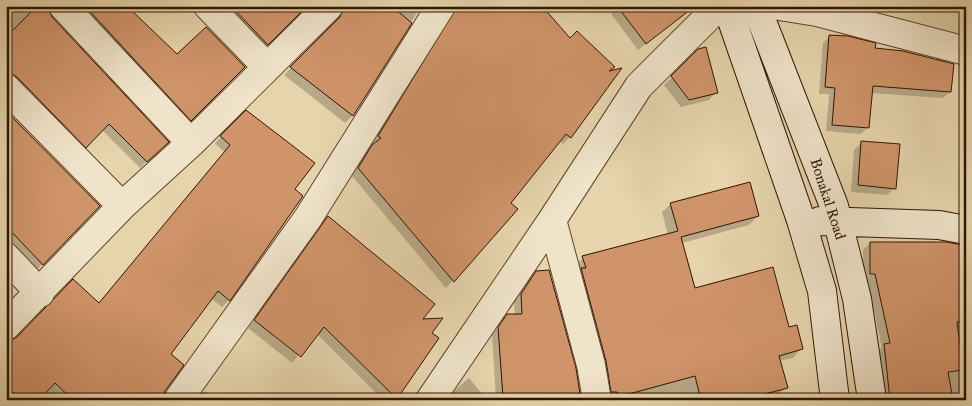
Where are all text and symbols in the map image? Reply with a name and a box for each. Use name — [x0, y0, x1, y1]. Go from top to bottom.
street label: Bonakal Road — [806, 156, 850, 242]

